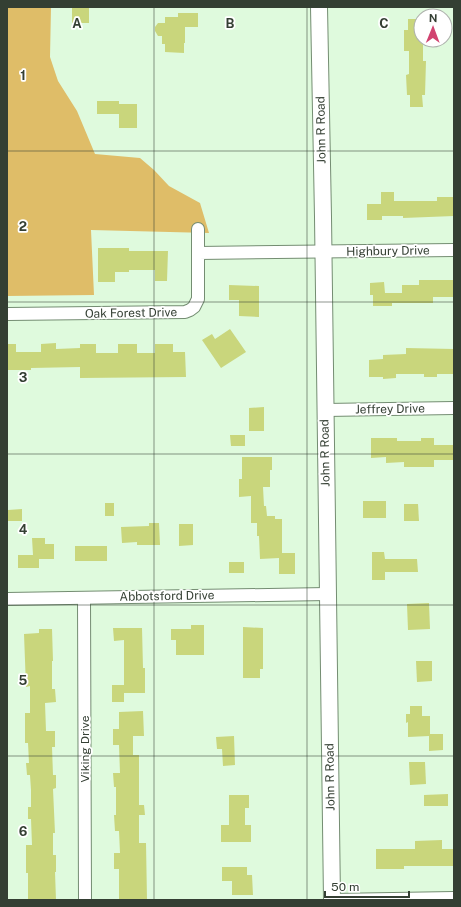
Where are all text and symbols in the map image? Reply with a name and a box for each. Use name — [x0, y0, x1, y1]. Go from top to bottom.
north arrow — [413, 8, 453, 48]
text: N — [429, 12, 438, 24]
text: A — [72, 16, 82, 31]
text: B — [226, 16, 235, 31]
text: C — [379, 16, 389, 31]
text: 1 — [20, 68, 26, 83]
street label: John R Road — [313, 96, 329, 164]
text: 2 — [19, 219, 27, 234]
street label: Highbury Drive — [346, 243, 430, 259]
street label: Oak Forest Drive — [85, 305, 177, 321]
text: 3 — [19, 370, 28, 385]
street label: Jeffrey Drive — [355, 401, 425, 417]
street label: John R Road — [317, 419, 333, 487]
text: 4 — [19, 522, 28, 537]
street label: Abbotsford Drive — [119, 588, 215, 604]
text: 5 — [19, 673, 28, 688]
street label: Viking Drive — [78, 715, 92, 782]
street label: John R Road — [322, 743, 338, 811]
text: 6 — [19, 824, 28, 839]
scale bar — [325, 873, 409, 899]
text: 50 m — [331, 880, 359, 894]

